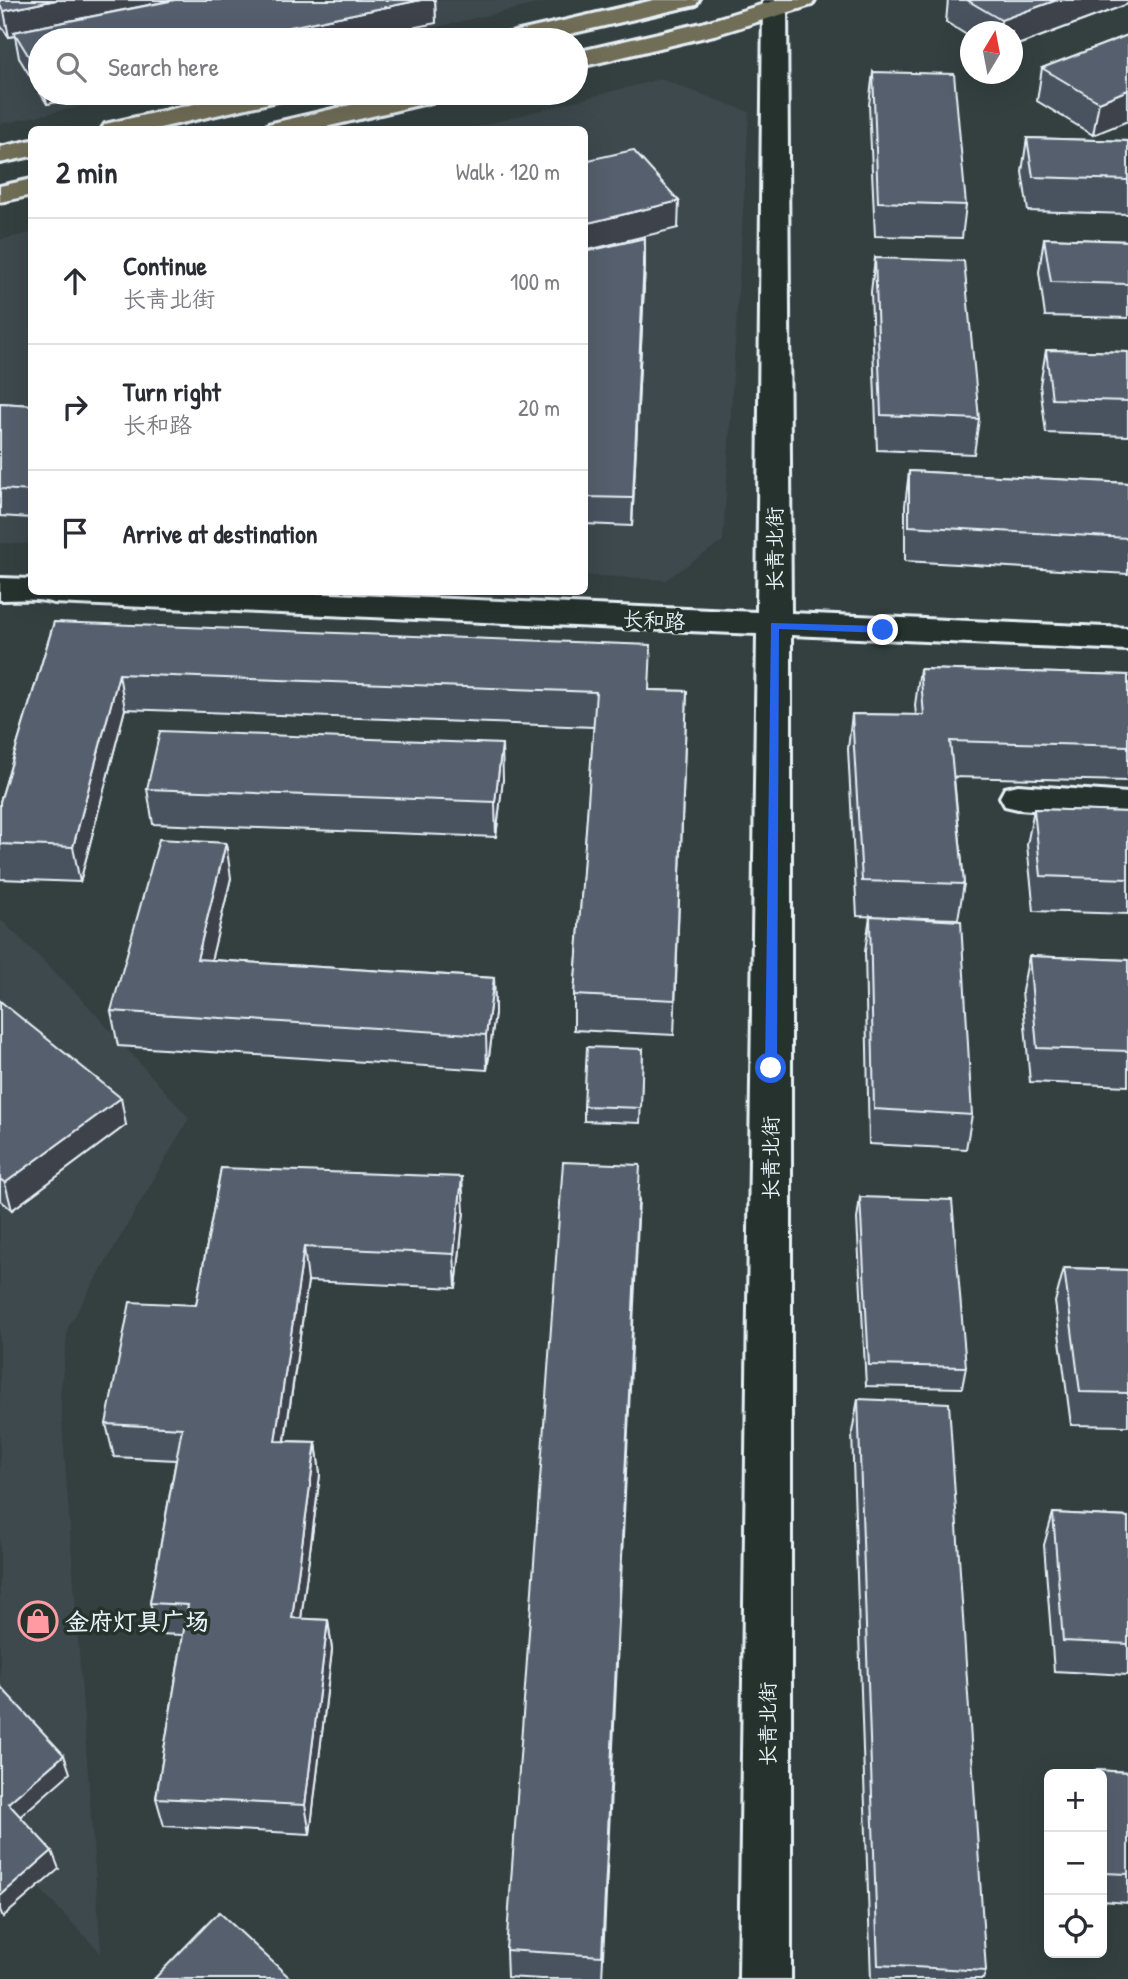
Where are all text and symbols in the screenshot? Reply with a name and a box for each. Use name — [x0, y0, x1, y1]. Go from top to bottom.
north arrow — [960, 21, 1023, 84]
search box — [28, 28, 588, 105]
icon: search — [52, 48, 90, 86]
text: Search here — [108, 49, 219, 84]
text: 2 min — [56, 152, 118, 192]
text: Walk · 120 m — [456, 156, 560, 187]
text: Continue — [123, 248, 207, 283]
icon: ahead — [56, 262, 94, 300]
text: 100 m — [510, 266, 560, 297]
text: 长青北街 — [123, 283, 215, 314]
text: Turn right — [123, 374, 221, 409]
icon: right — [56, 388, 94, 426]
text: 20 m — [518, 392, 560, 423]
text: 长和路 — [123, 409, 192, 440]
street label: 长青北街 — [760, 507, 789, 591]
icon: arrive — [56, 514, 94, 552]
text: Arrive at destination — [123, 516, 318, 551]
street label: 长和路 — [622, 604, 686, 636]
route end — [867, 614, 898, 645]
route start — [755, 1052, 786, 1083]
street label: 长青北街 — [756, 1116, 785, 1200]
shop icon: 金府灯具广场 — [17, 1600, 59, 1642]
place label: 金府灯具广场 — [65, 1605, 209, 1637]
street label: 长青北街 — [753, 1682, 782, 1766]
map controls — [1044, 1769, 1107, 1958]
button: + — [1044, 1769, 1107, 1832]
button: − — [1044, 1832, 1107, 1895]
button: locate — [1044, 1895, 1107, 1958]

